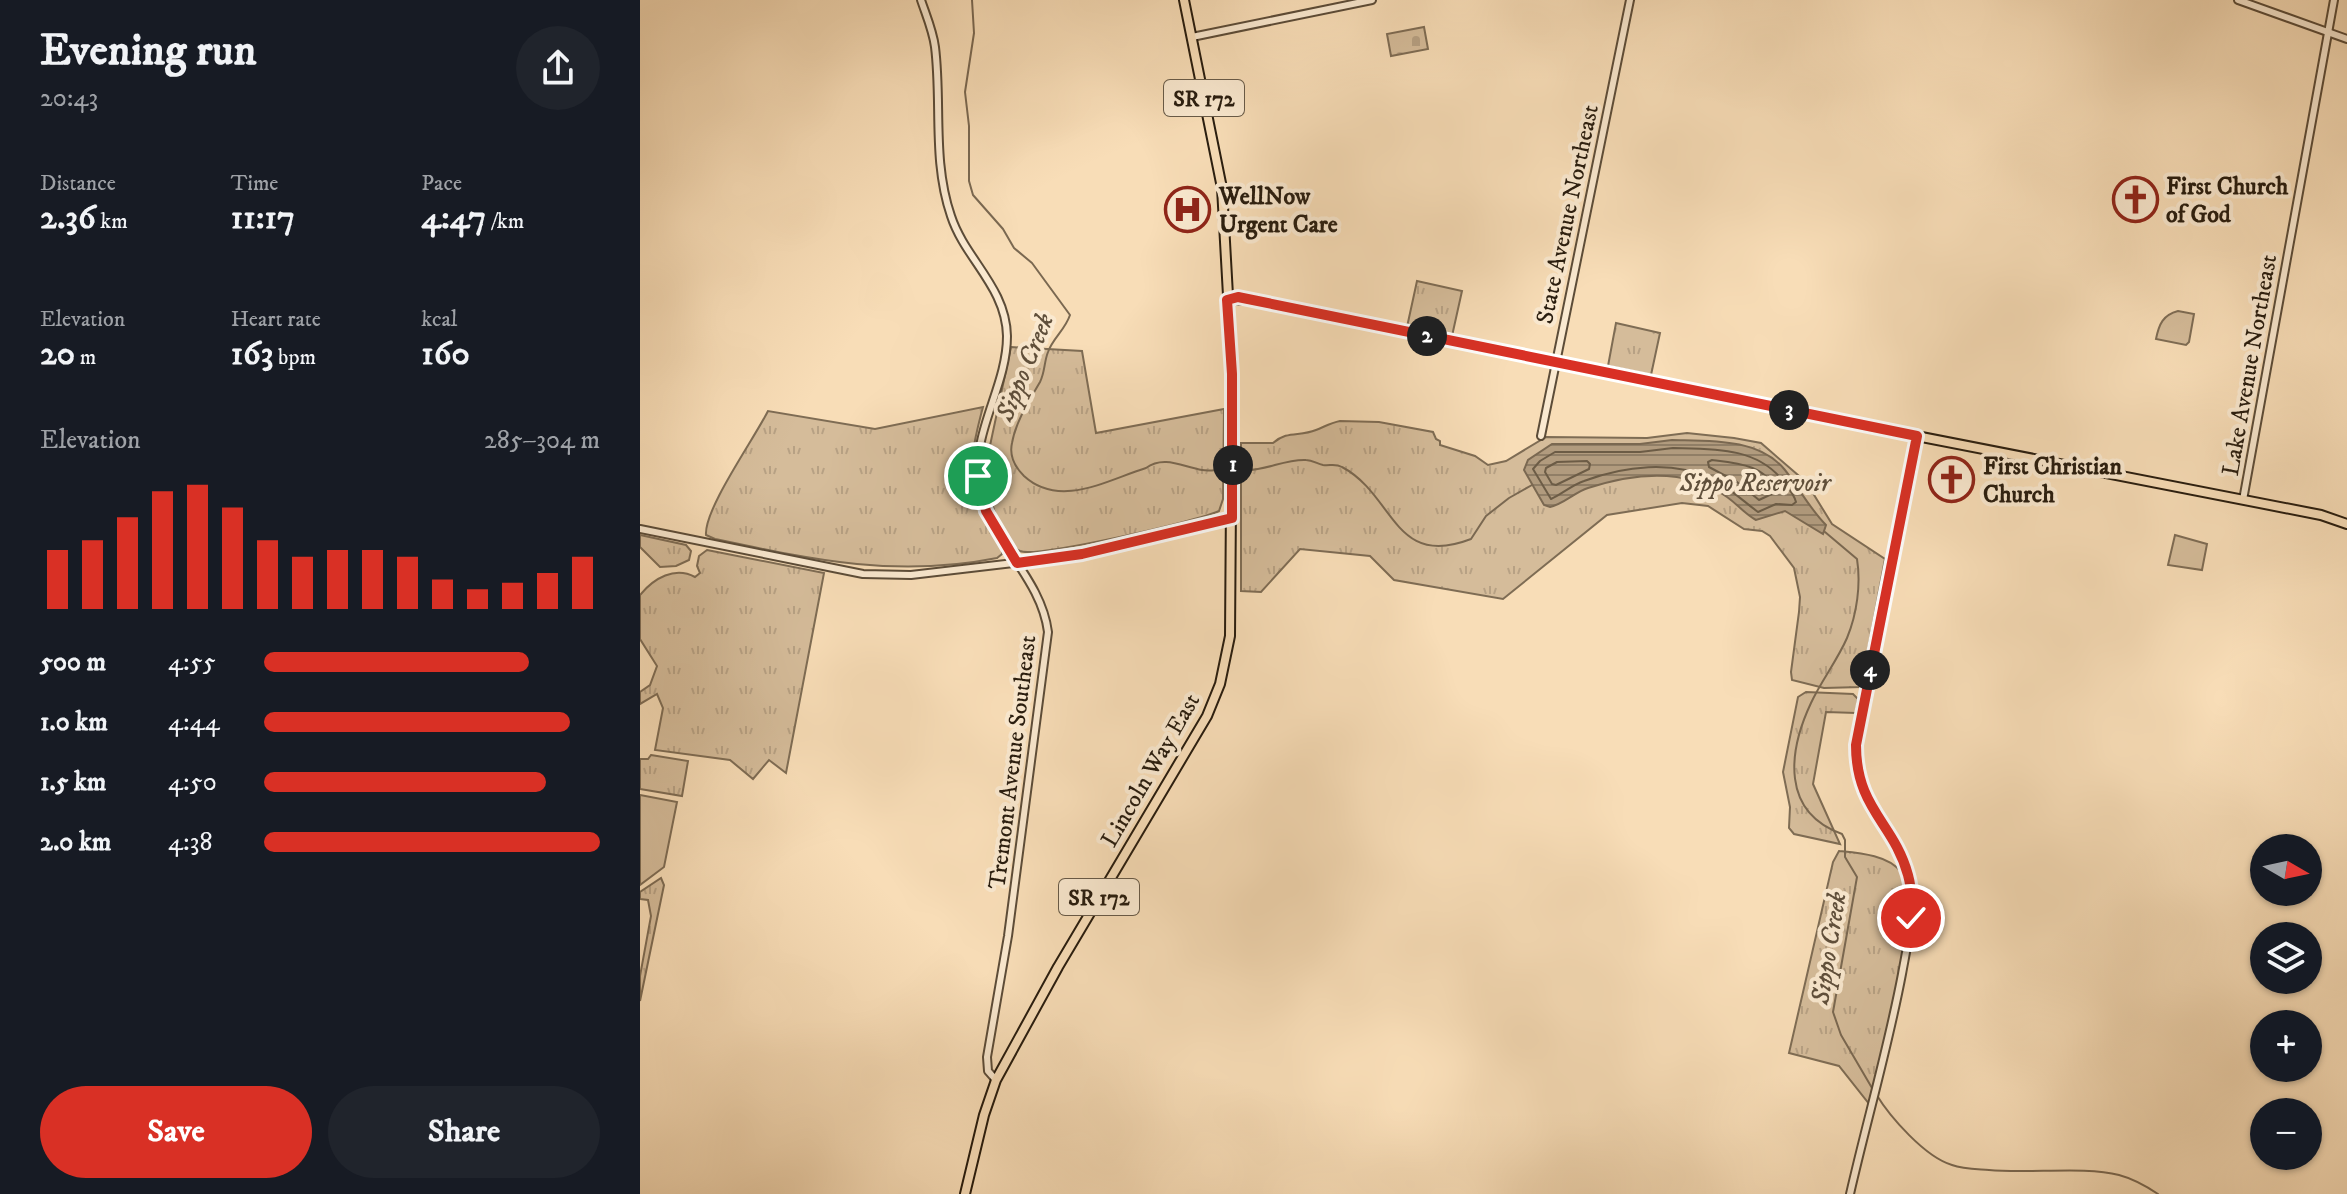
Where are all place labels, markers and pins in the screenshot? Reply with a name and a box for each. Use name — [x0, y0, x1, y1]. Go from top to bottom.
place label: First Church of God — [2166, 172, 2289, 230]
church icon: First Church of God — [2111, 176, 2159, 224]
place label: WellNow Urgent Care — [1218, 182, 1338, 240]
hospital icon: WellNow Urgent Care — [1164, 186, 1212, 234]
pin: 2 — [1407, 316, 1447, 356]
pin: 3 — [1769, 390, 1809, 430]
pin — [944, 442, 1012, 510]
pin: 1 — [1213, 445, 1253, 485]
place label: First Christian Church — [1983, 452, 2122, 510]
church icon: First Christian Church — [1928, 456, 1976, 504]
pin: 4 — [1850, 650, 1890, 690]
pin — [1877, 884, 1945, 952]

